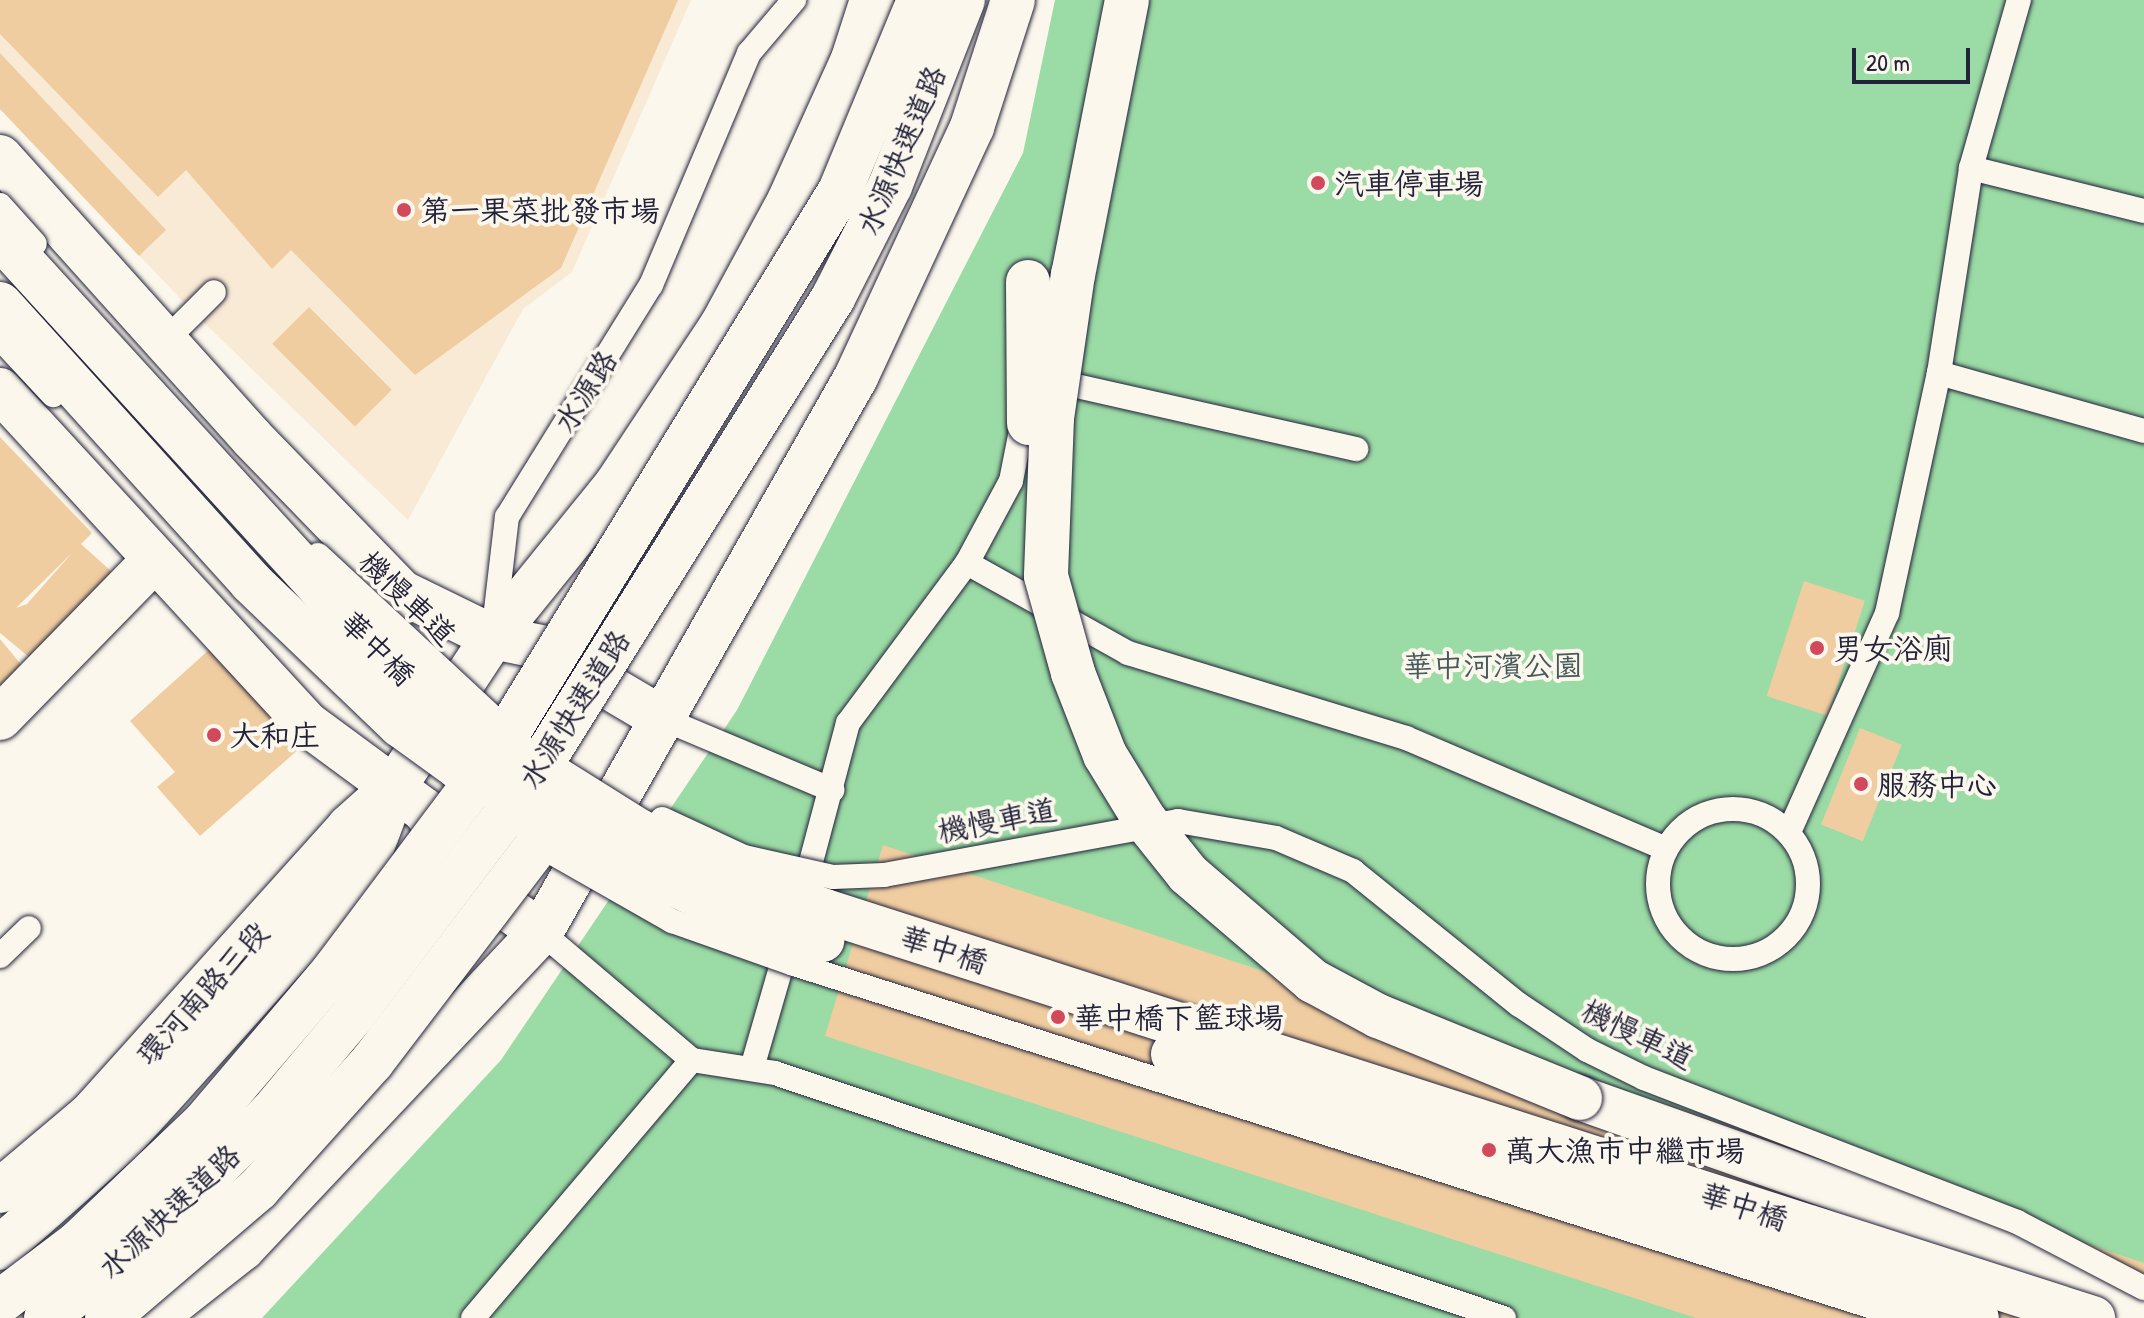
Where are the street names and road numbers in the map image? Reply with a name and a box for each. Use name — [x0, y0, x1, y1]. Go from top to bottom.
street label: 水源快速道路 — [849, 60, 953, 240]
street label: 水源路 — [546, 343, 624, 439]
street label: 機慢車道 — [352, 543, 464, 653]
street label: 華中橋 — [333, 603, 423, 693]
street label: 水源快速道路 — [511, 623, 637, 795]
street label: 機慢車道 — [935, 791, 1059, 849]
street label: 環河南路三段 — [128, 914, 276, 1072]
street label: 華中橋 — [896, 918, 992, 980]
street label: 機慢車道 — [1576, 992, 1700, 1076]
street label: 水源快速道路 — [91, 1136, 247, 1286]
street label: 華中橋 — [1696, 1175, 1792, 1237]

